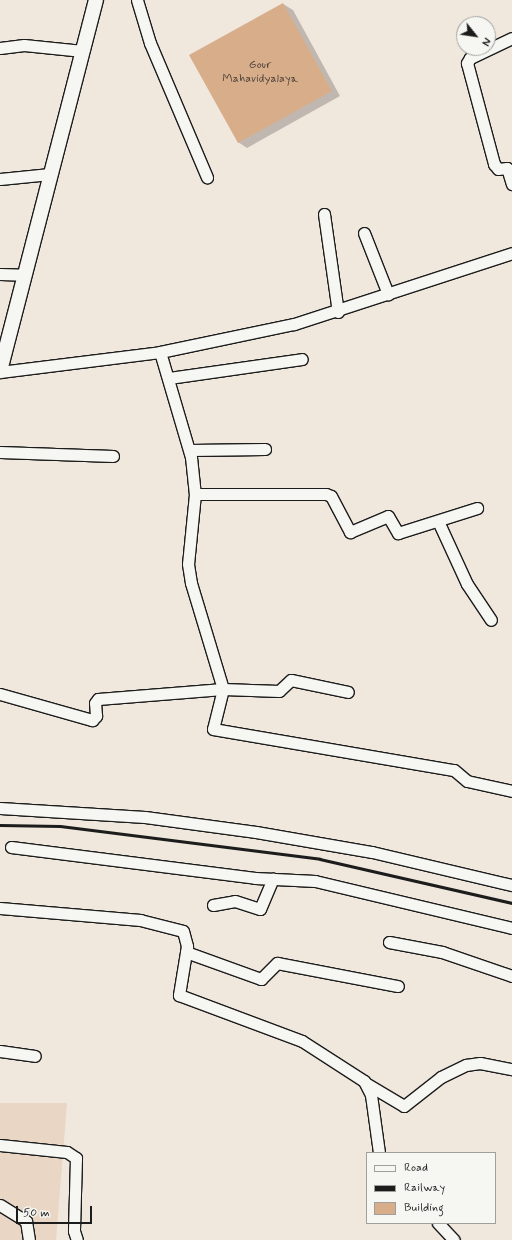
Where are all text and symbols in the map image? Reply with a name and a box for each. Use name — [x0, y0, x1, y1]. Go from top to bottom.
north arrow — [456, 16, 496, 56]
text: N — [478, 35, 493, 48]
house number: Gour Mahavidyalaya — [222, 59, 298, 87]
legend — [366, 1152, 496, 1224]
text: Road — [404, 1160, 428, 1176]
text: Railway — [404, 1180, 445, 1196]
scale bar — [18, 1198, 94, 1224]
text: Building — [404, 1200, 444, 1216]
text: 50 m — [23, 1205, 50, 1221]

